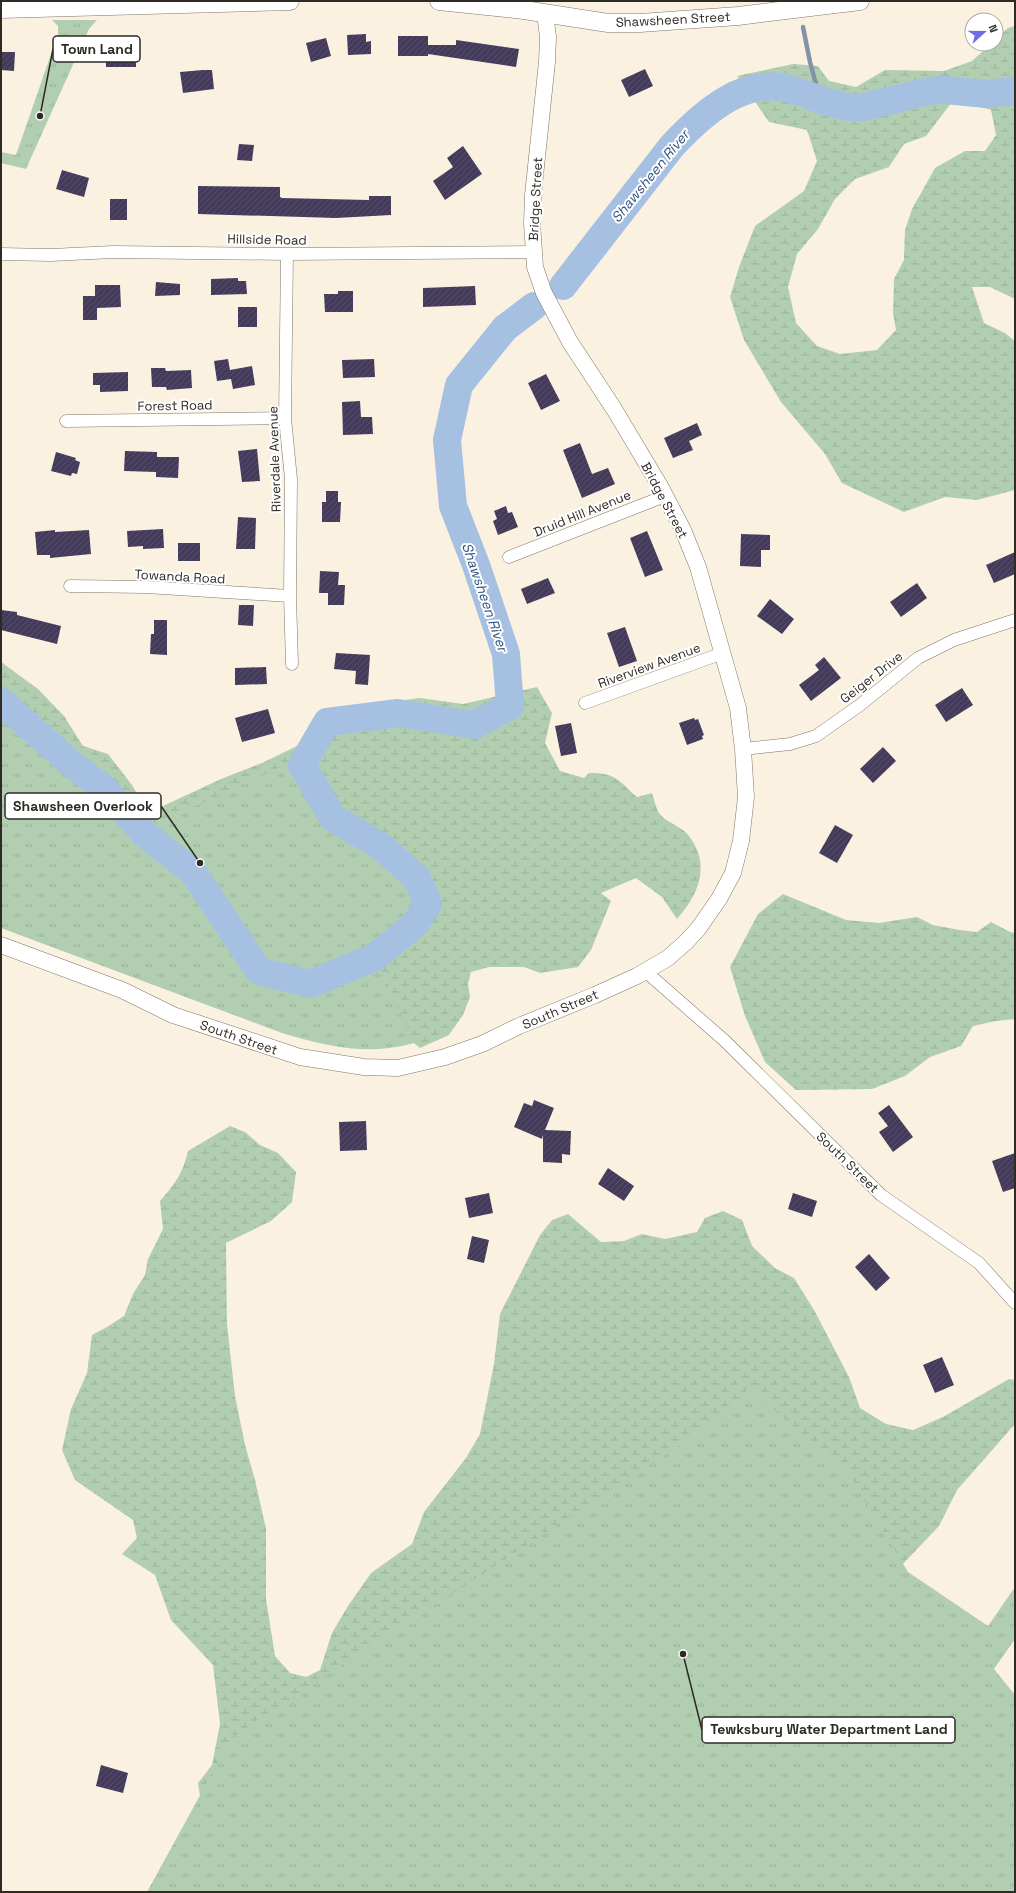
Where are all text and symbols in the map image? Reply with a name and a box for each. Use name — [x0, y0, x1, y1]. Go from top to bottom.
street label: Shawsheen Street — [615, 8, 731, 31]
north arrow — [964, 12, 1004, 52]
text: N — [985, 22, 1001, 34]
callout: Town Land — [53, 36, 140, 62]
text: Town Land — [61, 40, 133, 58]
water label: Shawsheen River — [607, 125, 694, 226]
street label: Bridge Street — [525, 157, 546, 241]
street label: Hillside Road — [227, 230, 307, 249]
street label: Forest Road — [137, 396, 213, 415]
street label: Riverdale Avenue — [264, 406, 285, 512]
street label: Bridge Street — [637, 459, 692, 541]
street label: Druid Hill Avenue — [531, 486, 633, 541]
water label: Shawsheen River — [458, 540, 513, 655]
street label: Towanda Road — [134, 566, 226, 587]
street label: Riverview Avenue — [596, 639, 703, 692]
street label: Geiger Drive — [837, 648, 906, 707]
callout: Shawsheen Overlook — [5, 793, 161, 819]
text: Shawsheen Overlook — [13, 797, 153, 815]
street label: South Street — [520, 986, 601, 1033]
street label: South Street — [198, 1016, 280, 1059]
street label: South Street — [813, 1128, 883, 1197]
callout: Tewksbury Water Department Land — [702, 1717, 955, 1743]
text: Tewksbury Water Department Land — [710, 1720, 948, 1738]

